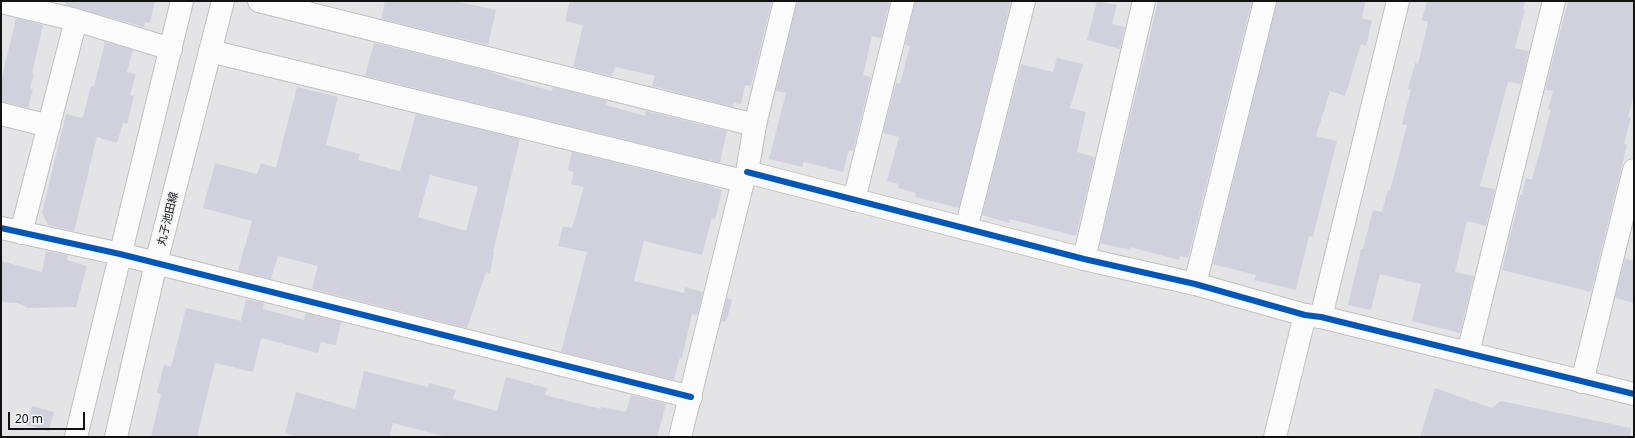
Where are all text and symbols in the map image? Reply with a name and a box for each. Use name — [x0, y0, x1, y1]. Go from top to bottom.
street label: 丸子池田線 — [155, 191, 181, 247]
scale bar — [10, 404, 87, 430]
text: 20 m — [15, 410, 43, 427]

